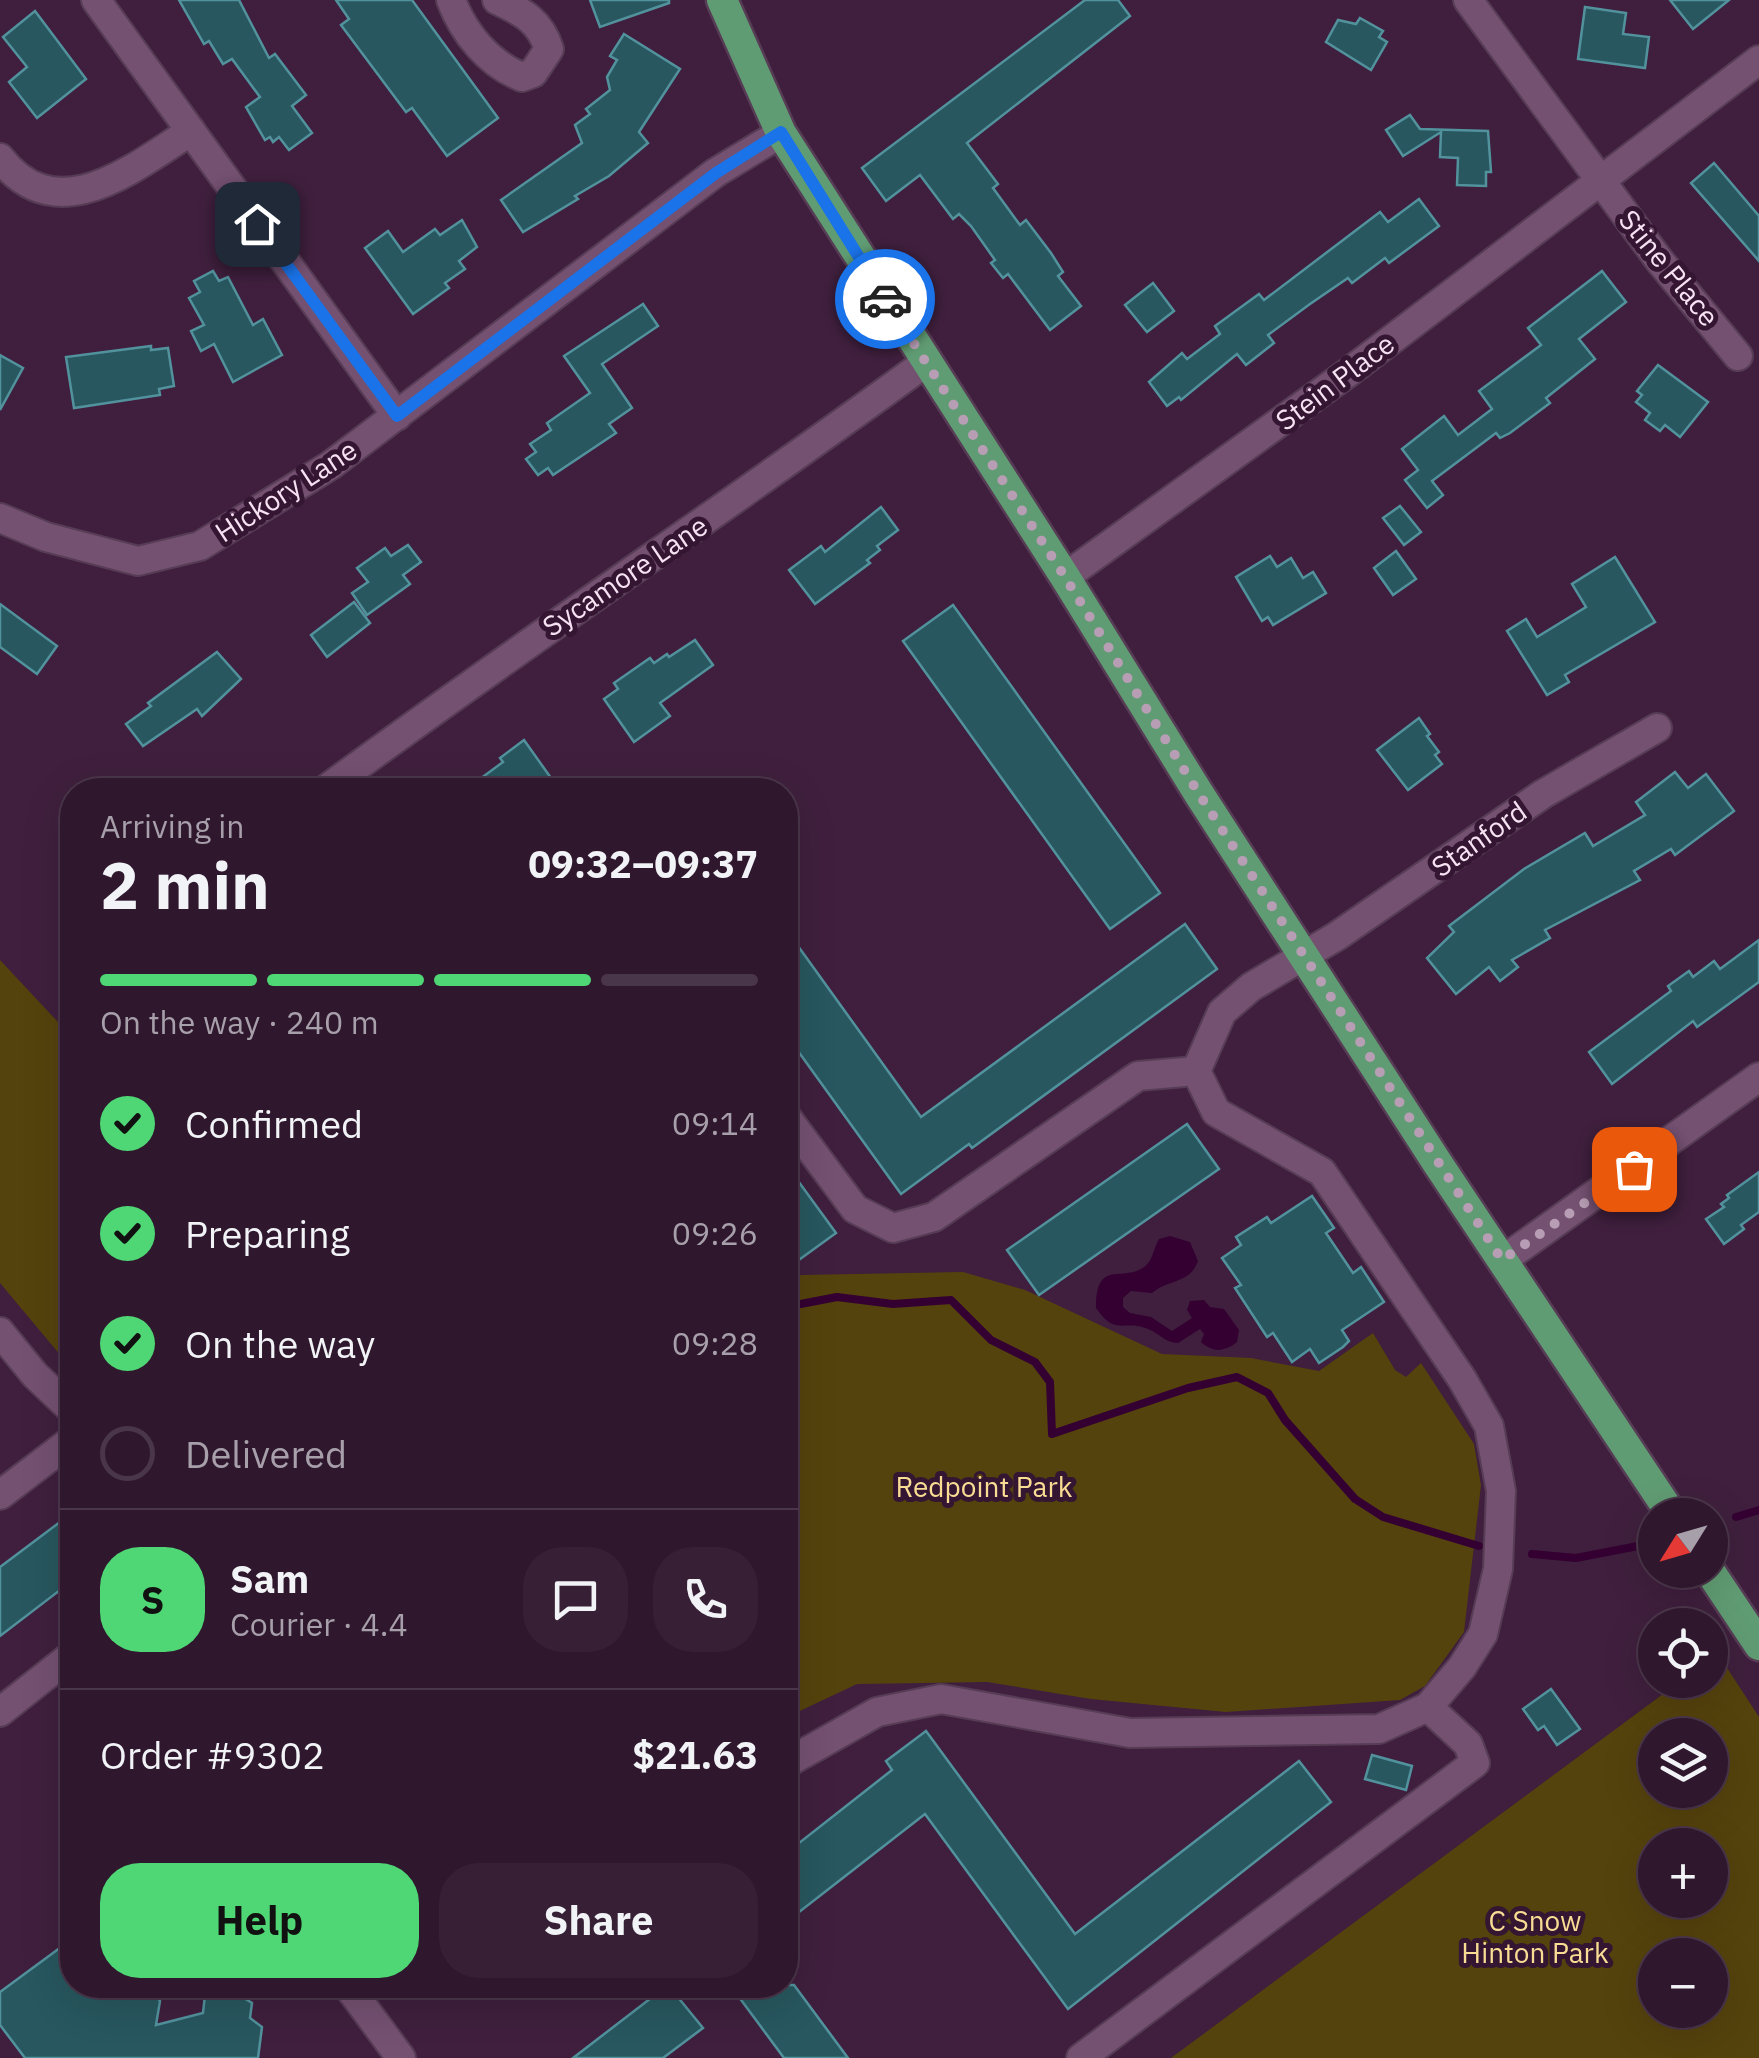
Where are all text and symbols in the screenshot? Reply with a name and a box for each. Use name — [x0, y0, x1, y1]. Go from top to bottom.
pin — [215, 182, 300, 267]
icon: home — [230, 197, 285, 252]
street label: Stine Place — [1611, 202, 1728, 334]
courier — [835, 249, 935, 349]
icon: car — [858, 272, 913, 327]
street label: Stein Place — [1268, 325, 1402, 438]
street label: Hickory Lane — [208, 431, 364, 550]
street label: Sycamore Lane — [535, 507, 714, 644]
street label: Stanford — [1424, 792, 1534, 885]
text: Arriving in — [100, 805, 245, 847]
text: 09:32–09:37 — [528, 839, 758, 888]
text: 2 min — [100, 842, 270, 927]
text: On the way · 240 m — [100, 1001, 379, 1043]
icon: check — [100, 1096, 155, 1151]
text: Confirmed — [185, 1099, 363, 1148]
text: 09:14 — [672, 1102, 758, 1144]
pin — [1592, 1127, 1677, 1212]
icon: bag — [1607, 1142, 1662, 1197]
icon: check — [100, 1206, 155, 1261]
text: Preparing — [185, 1209, 350, 1258]
text: 09:26 — [672, 1212, 758, 1254]
icon: check — [100, 1316, 155, 1371]
text: On the way — [185, 1319, 375, 1368]
text: 09:28 — [672, 1322, 758, 1364]
text: Delivered — [185, 1429, 347, 1478]
park label: Redpoint Park — [895, 1468, 1073, 1505]
north arrow — [1638, 1498, 1728, 1588]
map controls — [1638, 1498, 1728, 2028]
button: chat — [523, 1547, 628, 1652]
button: phone — [653, 1547, 758, 1652]
text: Sam — [230, 1554, 309, 1603]
text: S — [141, 1575, 164, 1624]
text: Courier · 4.4 — [230, 1603, 408, 1645]
button: locate — [1638, 1608, 1728, 1698]
button: layers — [1638, 1718, 1728, 1808]
text: Order #9302 — [100, 1730, 325, 1779]
text: $21.63 — [632, 1730, 758, 1779]
button: + — [1638, 1828, 1728, 1918]
button: Help — [100, 1863, 419, 1978]
button: Share — [439, 1863, 758, 1978]
park label: C Snow Hinton Park — [1461, 1902, 1609, 1971]
button: − — [1638, 1938, 1728, 2028]

